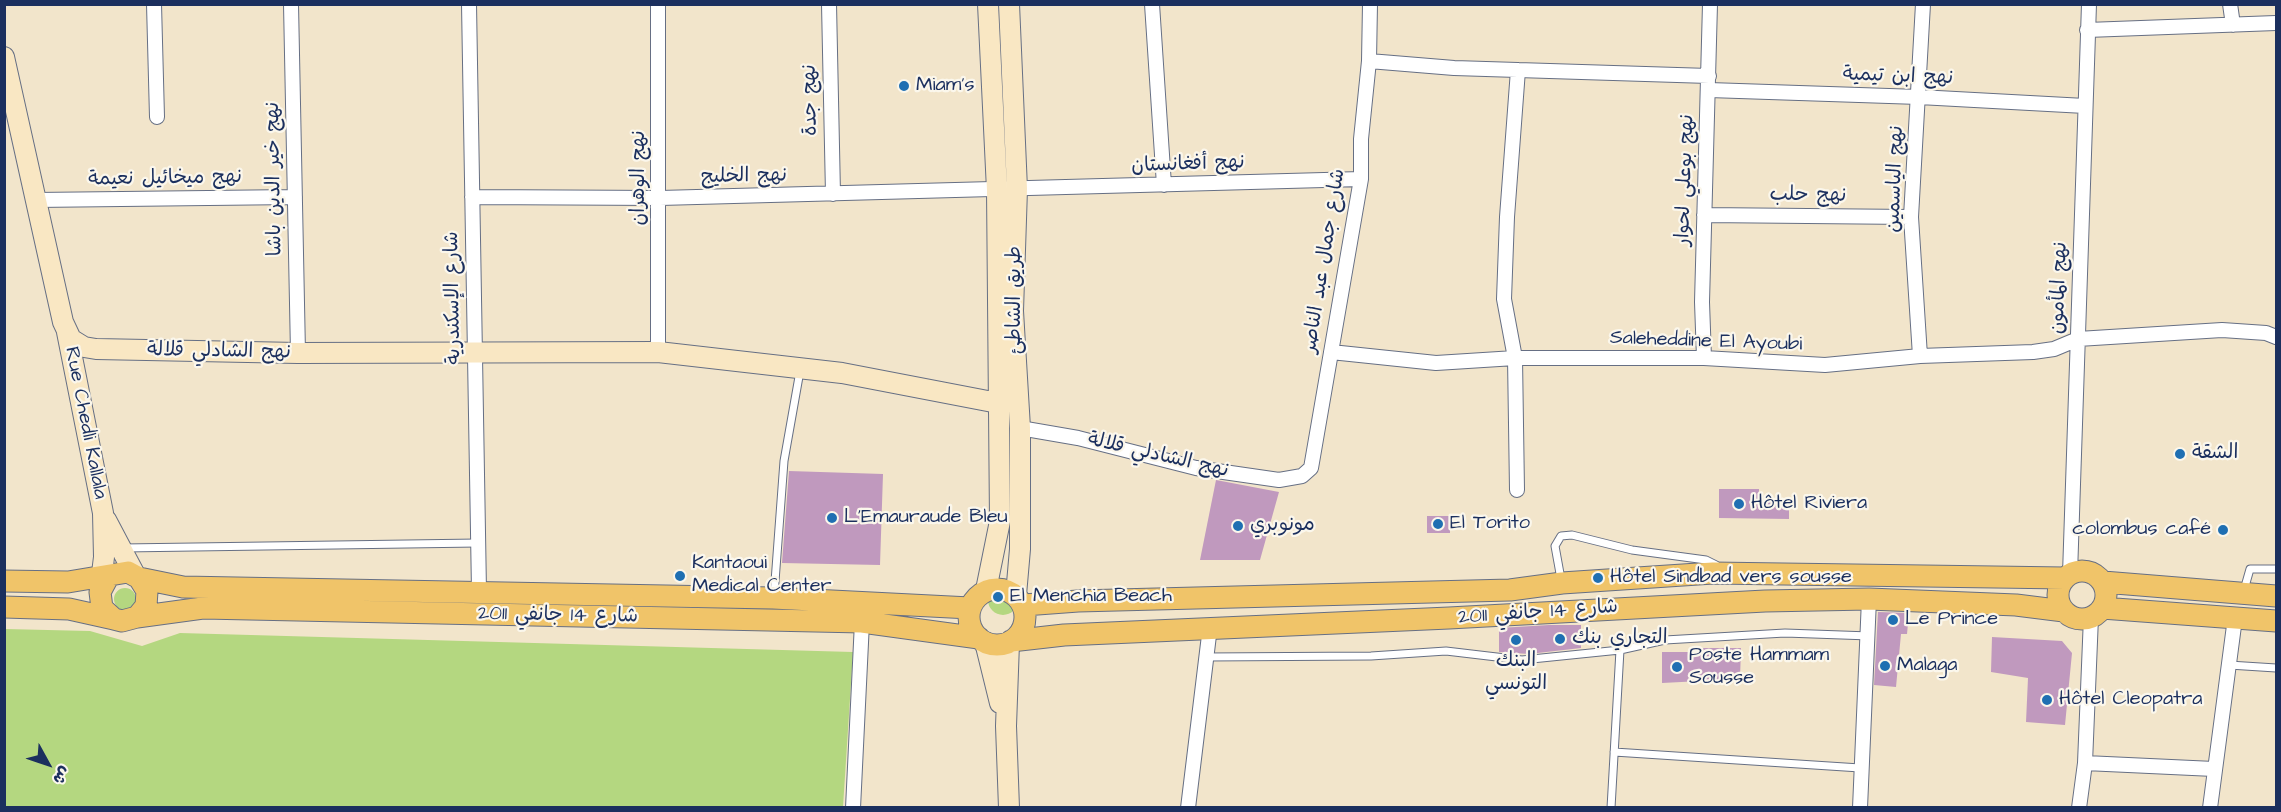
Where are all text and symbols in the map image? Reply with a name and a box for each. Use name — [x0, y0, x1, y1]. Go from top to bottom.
street label: نهج ابن تيمية — [1842, 63, 1954, 91]
street label: نهج جدة — [798, 64, 824, 136]
place label: Miam's — [916, 74, 975, 98]
marker: Miam's — [897, 79, 911, 93]
street label: نهج خير الدين باشا — [262, 102, 288, 256]
street label: نهج بوعلي لحوار — [1672, 114, 1700, 246]
street label: نهج الياسمين — [1882, 125, 1910, 233]
street label: نهج الوهران — [628, 130, 652, 226]
street label: نهج أفغانستان — [1131, 151, 1245, 179]
street label: نهج الخليج — [701, 164, 787, 190]
street label: نهج ميخائيل نعيمة — [88, 166, 242, 192]
street label: شارع جمال عبد الناصر — [1299, 167, 1351, 355]
street label: نهج حلب — [1769, 183, 1847, 209]
street label: شارع الإسكندرية — [441, 231, 467, 365]
street label: نهج المأمون — [2046, 241, 2074, 335]
street label: طريق الشاطئ — [1004, 246, 1028, 354]
street label: Saleheddine El Ayoubi — [1609, 327, 1803, 357]
street label: نهج الشادلي قلالة — [147, 339, 291, 365]
street label: Rue Chedli Kallala — [58, 345, 112, 501]
street label: نهج الشادلي قلالة — [1085, 428, 1231, 484]
place label: الشقة — [2192, 442, 2238, 466]
marker: الشقة — [2173, 447, 2187, 461]
place label: Hôtel Riviera — [1751, 492, 1867, 516]
marker: Hôtel Riviera — [1732, 497, 1746, 511]
place label: L'Emauraude Bleu — [844, 506, 1008, 530]
marker: L'Emauraude Bleu — [825, 511, 839, 525]
place label: El Torito — [1450, 512, 1530, 536]
place label: مونوبري — [1250, 514, 1315, 538]
marker: El Torito — [1431, 517, 1445, 531]
place label: colombus café — [2072, 518, 2211, 542]
marker: مونوبري — [1231, 519, 1245, 533]
marker: colombus café — [2216, 523, 2230, 537]
place label: Kantaoui Medical Center — [692, 552, 832, 599]
place label: Hôtel Sindbad vers sousse — [1610, 566, 1852, 590]
marker: Kantaoui Medical Center — [673, 569, 687, 583]
marker: Hôtel Sindbad vers sousse — [1591, 571, 1605, 585]
place label: El Menchia Beach — [1010, 585, 1172, 609]
marker: El Menchia Beach — [991, 590, 1005, 604]
street label: شارع 14 جانفي 2011 — [1457, 595, 1619, 631]
street label: شارع 14 جانفي 2011 — [478, 603, 638, 629]
place label: Le Prince — [1905, 608, 1998, 632]
marker: Le Prince — [1886, 613, 1900, 627]
place label: التجاري بنك — [1572, 627, 1668, 651]
marker: التجاري بنك — [1553, 632, 1567, 646]
marker: البنك التونسي — [1509, 633, 1523, 647]
place label: Poste Hammam Sousse — [1689, 644, 1829, 691]
place label: البنك التونسي — [1485, 650, 1547, 697]
place label: Malaga — [1897, 654, 1958, 678]
marker: Malaga — [1878, 659, 1892, 673]
marker: Poste Hammam Sousse — [1670, 660, 1684, 674]
place label: Hôtel Cleopatra — [2059, 688, 2202, 712]
marker: Hôtel Cleopatra — [2040, 693, 2054, 707]
north arrow — [18, 734, 78, 794]
text: ش — [48, 762, 76, 789]

